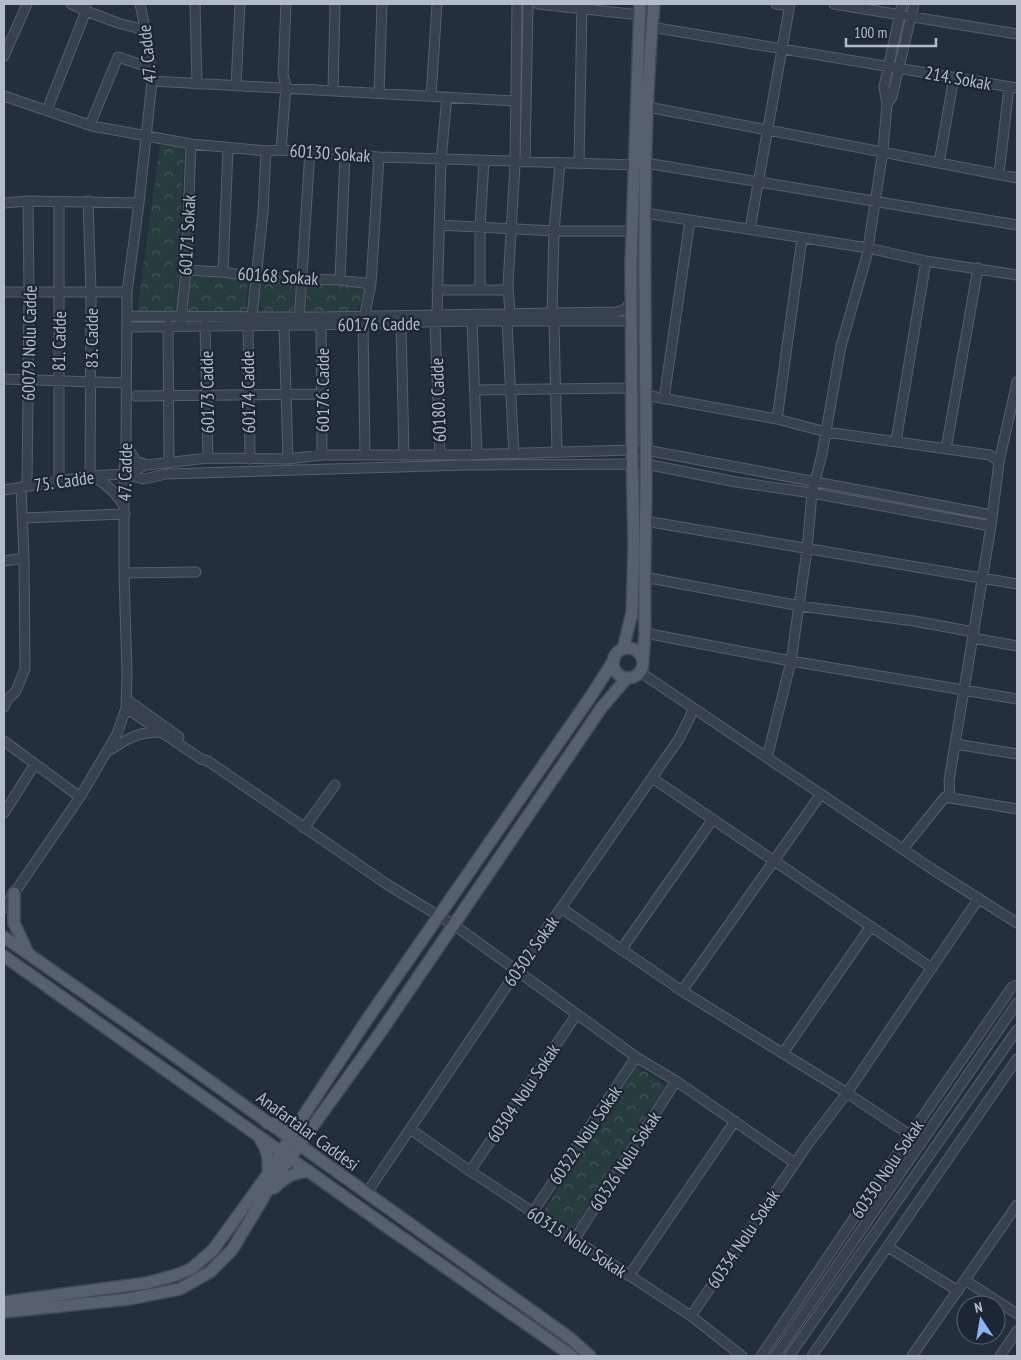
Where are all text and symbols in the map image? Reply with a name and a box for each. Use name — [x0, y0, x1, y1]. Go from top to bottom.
scale bar — [846, 15, 936, 47]
text: 100 m — [854, 23, 887, 42]
street label: 47. Cadde — [132, 24, 162, 84]
street label: 214. Sokak — [923, 61, 993, 95]
street label: 60130 Sokak — [289, 139, 371, 167]
street label: 60171 Sokak — [173, 194, 201, 276]
street label: 60168 Sokak — [237, 262, 319, 290]
street label: 60079 Nolu Cadde — [16, 285, 42, 401]
street label: 83. Cadde — [80, 308, 103, 368]
street label: 81. Cadde — [47, 311, 71, 371]
street label: 60176 Cadde — [338, 312, 420, 336]
street label: 60176. Cadde — [311, 348, 334, 432]
street label: 60173 Cadde — [195, 351, 219, 433]
street label: 60174 Cadde — [236, 351, 260, 433]
street label: 60180. Cadde — [425, 357, 451, 443]
street label: 47. Cadde — [113, 442, 137, 502]
street label: 75. Cadde — [33, 465, 95, 497]
street label: 60302 Sokak — [498, 911, 564, 991]
street label: 60304 Nolu Sokak — [482, 1039, 564, 1147]
street label: 60322 Nolu Sokak — [544, 1081, 626, 1189]
street label: Anafartalar Caddesi — [252, 1086, 364, 1176]
street label: 60326 Nolu Sokak — [584, 1107, 666, 1215]
street label: 60330 Nolu Sokak — [846, 1115, 928, 1223]
street label: 60334 Nolu Sokak — [702, 1185, 784, 1293]
street label: 60315 Nolu Sokak — [523, 1201, 631, 1283]
north arrow — [956, 1295, 1006, 1345]
text: N — [973, 1298, 984, 1317]

